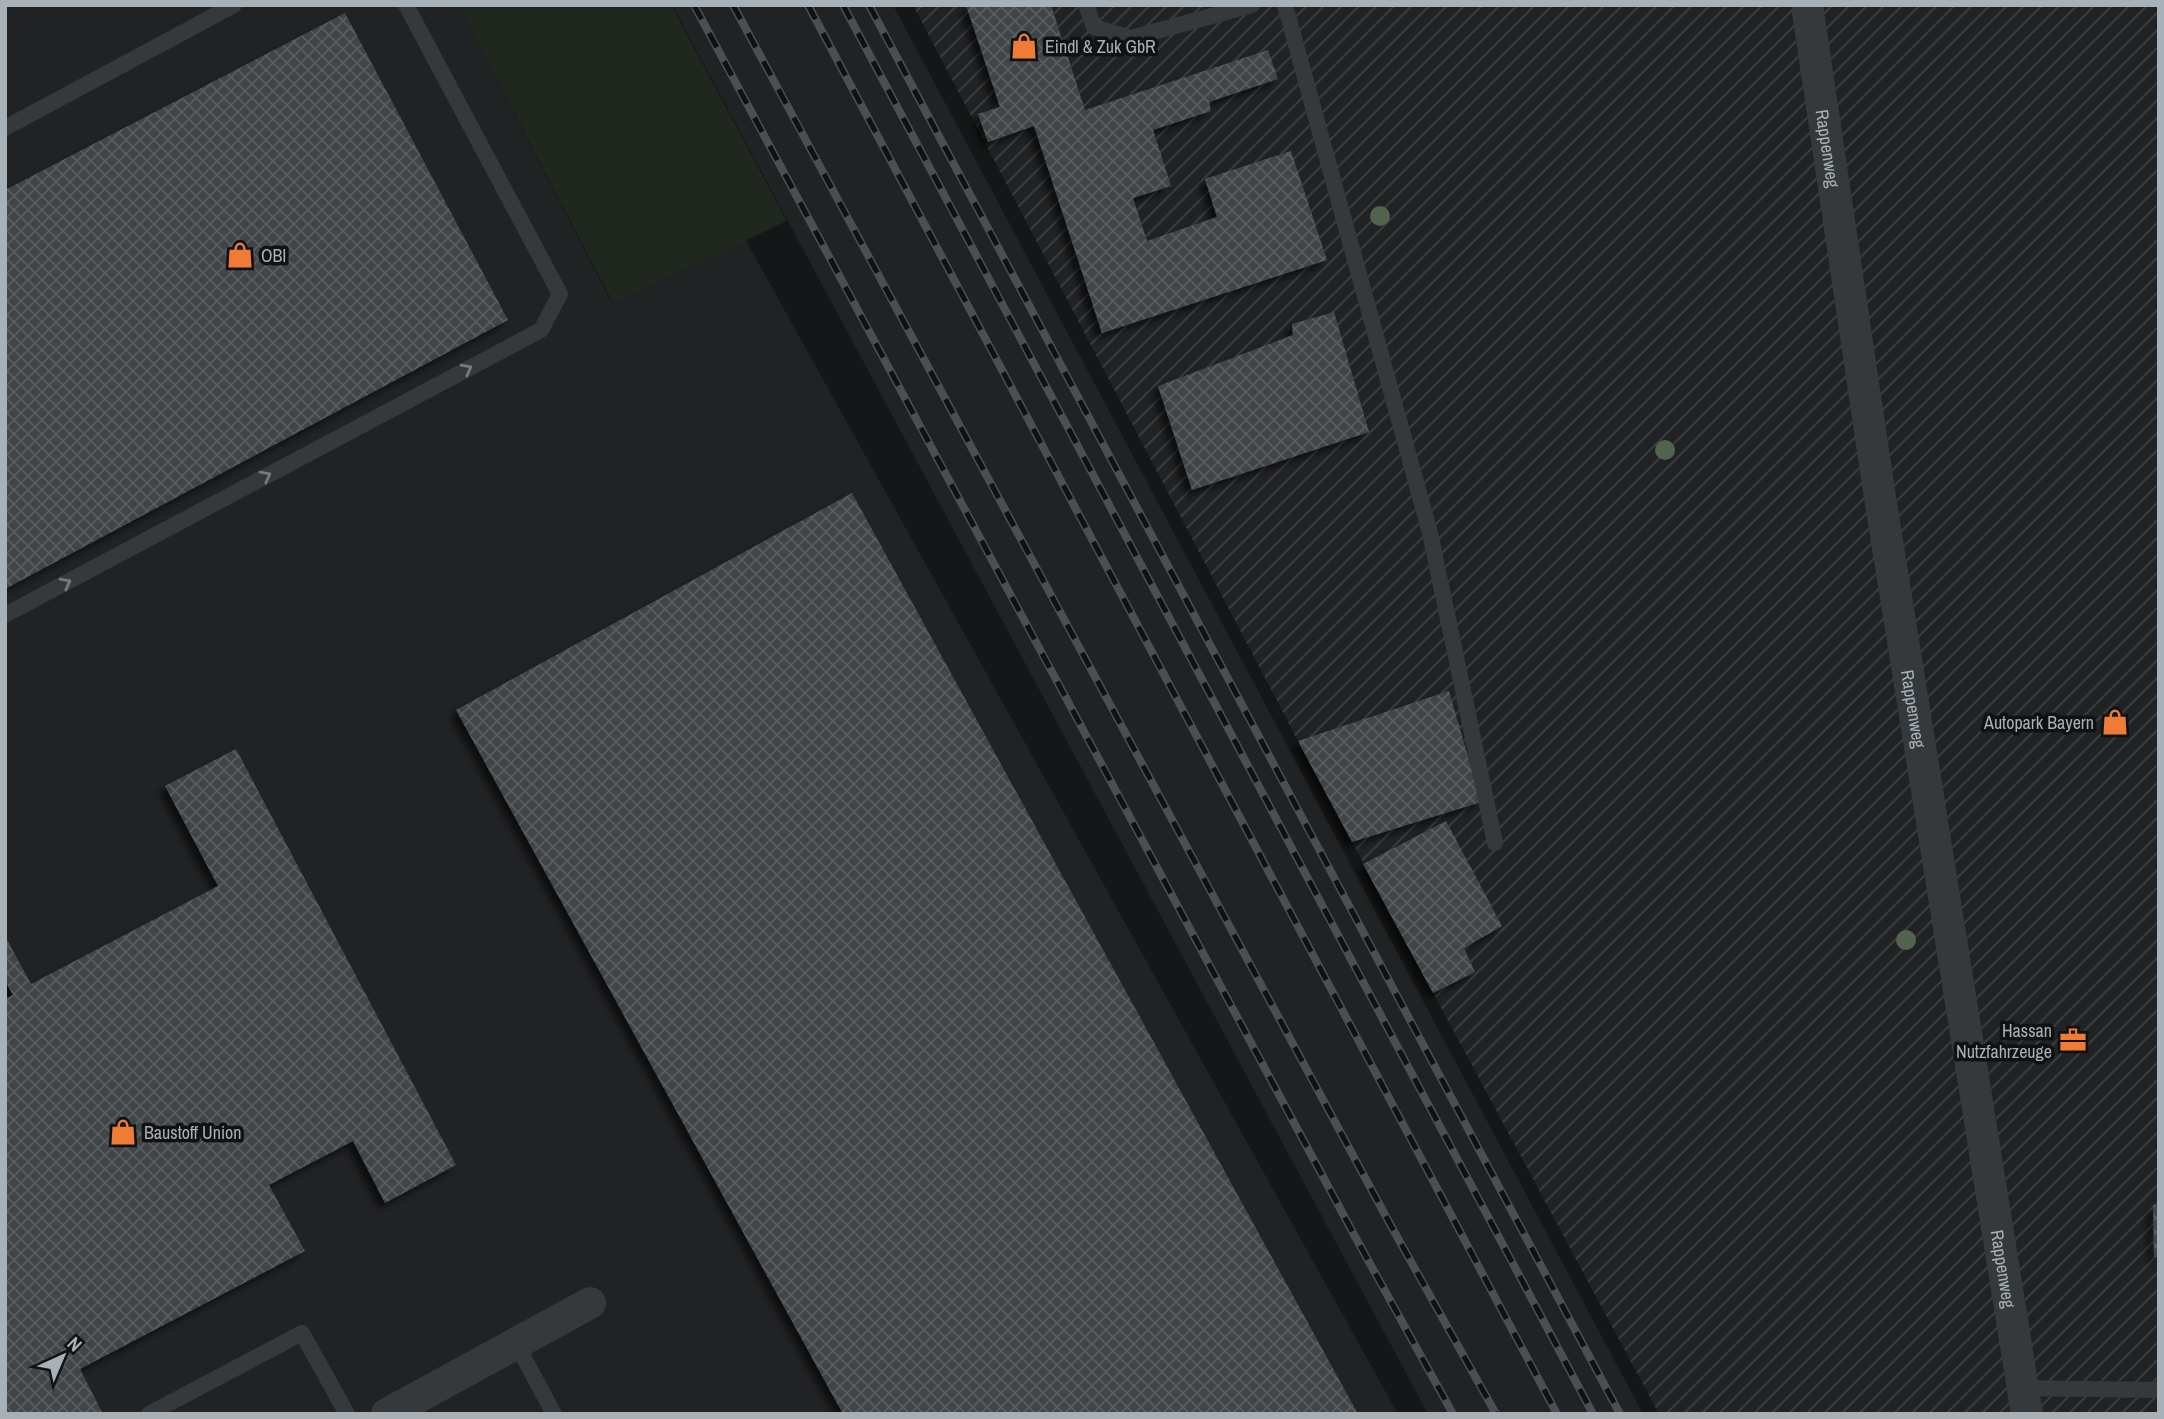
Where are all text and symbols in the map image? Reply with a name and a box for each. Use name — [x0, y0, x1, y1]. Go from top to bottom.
shop icon: Eindl & Zuk GbR — [1009, 31, 1039, 61]
place label: Eindl & Zuk GbR — [1045, 34, 1156, 59]
street label: Rappenweg — [1810, 108, 1847, 190]
shop icon: OBI — [225, 240, 255, 270]
place label: OBI — [261, 243, 286, 268]
one-way arrow — [460, 364, 472, 377]
one-way arrow — [259, 471, 272, 484]
one-way arrow — [58, 578, 71, 591]
street label: Rappenweg — [1895, 668, 1933, 751]
shop icon: Autopark Bayern — [2100, 707, 2130, 737]
place label: Autopark Bayern — [1983, 710, 2094, 735]
place label: Hassan Nutzfahrzeuge — [1956, 1018, 2052, 1064]
office icon: Hassan Nutzfahrzeuge — [2058, 1025, 2088, 1055]
shop icon: Baustoff Union — [108, 1117, 138, 1147]
place label: Baustoff Union — [144, 1120, 241, 1145]
street label: Rappenweg — [1985, 1228, 2022, 1310]
north arrow — [28, 1321, 98, 1391]
text: N — [62, 1331, 88, 1357]

